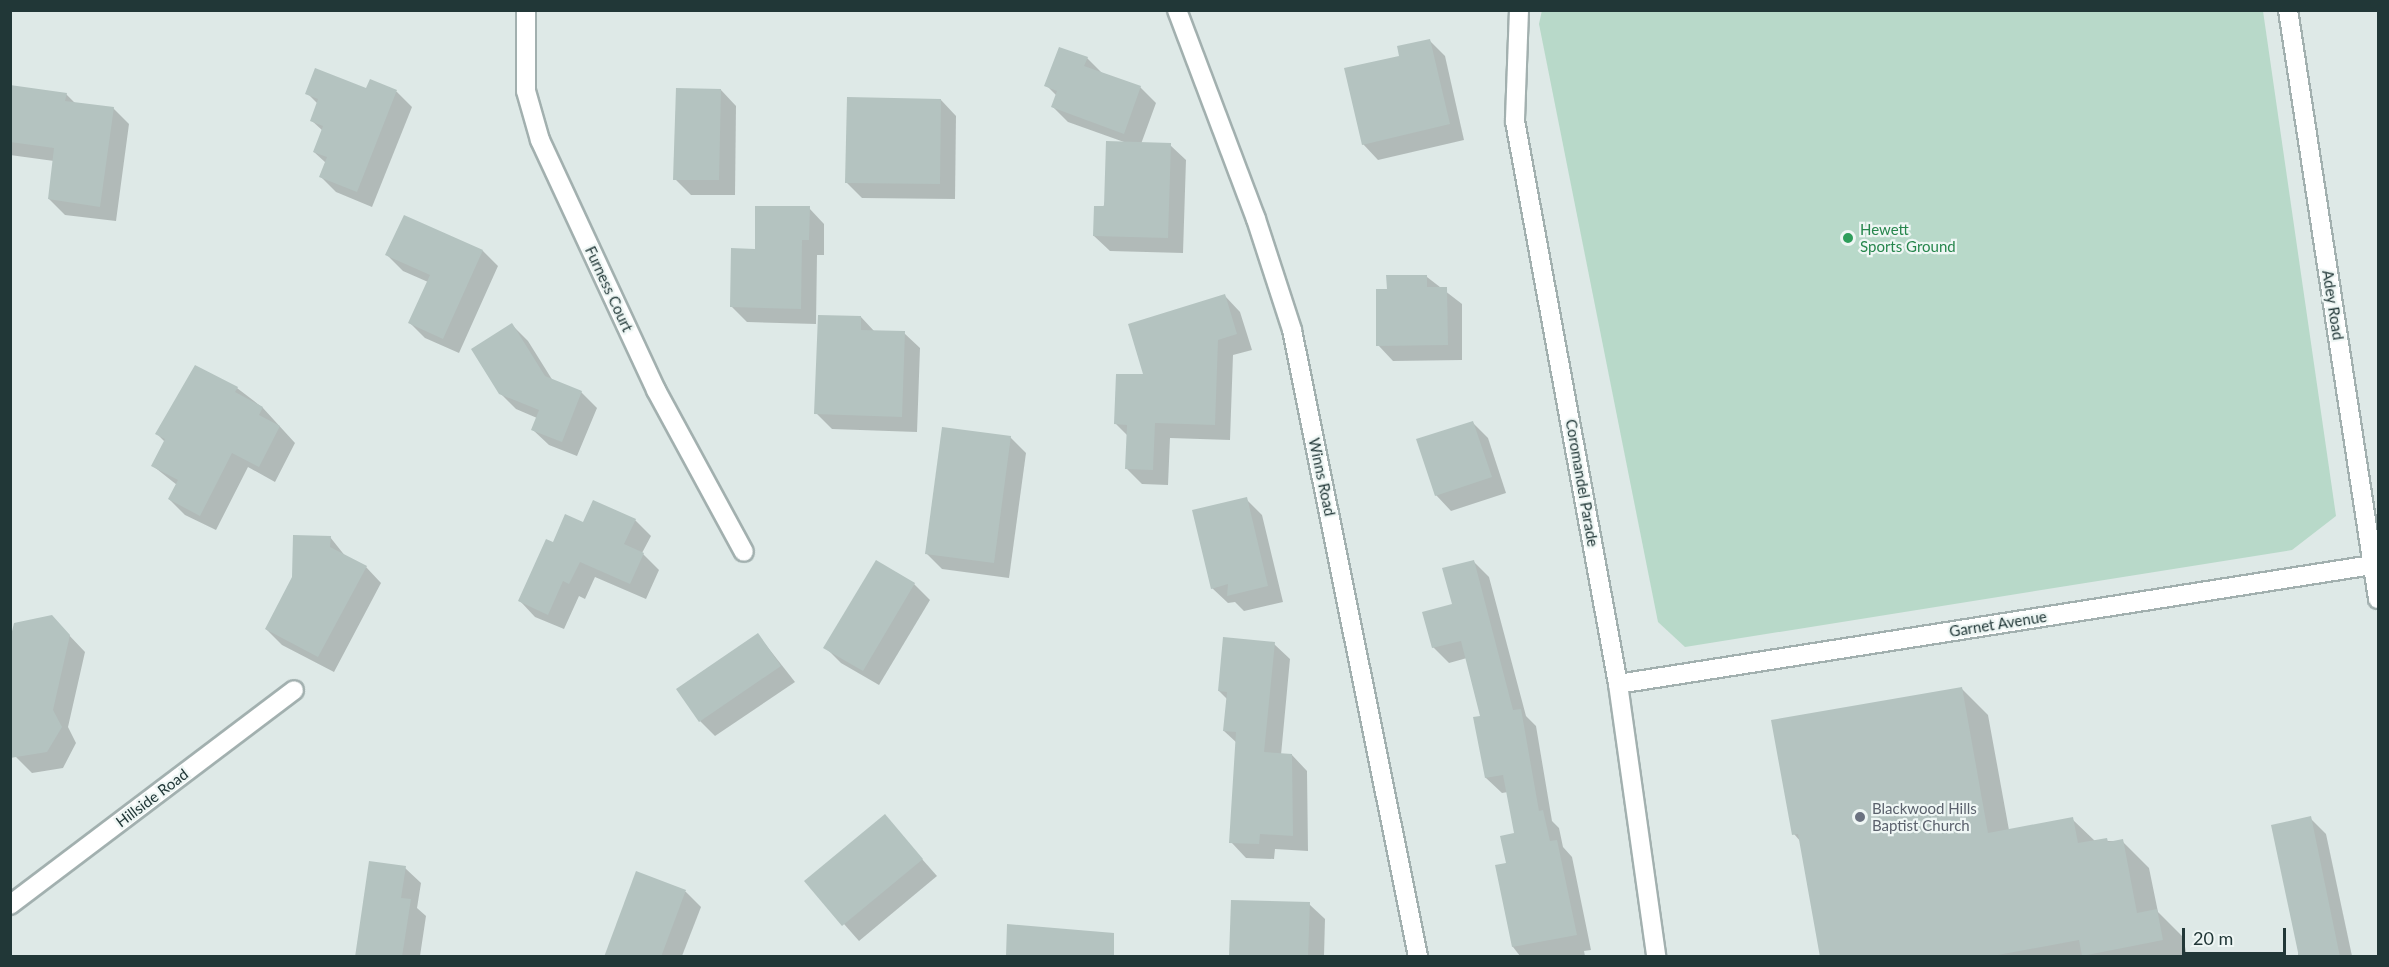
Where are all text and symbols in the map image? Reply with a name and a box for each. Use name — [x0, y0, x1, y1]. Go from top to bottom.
place label: Hewett Sports Ground — [1860, 220, 1956, 255]
marker: Hewett Sports Ground — [1841, 231, 1855, 245]
street label: Furness Court — [581, 243, 637, 335]
street label: Adey Road — [2319, 269, 2347, 341]
street label: Coromandel Parade — [1562, 418, 1602, 548]
street label: Winns Road — [1305, 436, 1339, 518]
street label: Garnet Avenue — [1948, 607, 2048, 641]
street label: Hillside Road — [112, 765, 192, 831]
place label: Blackwood Hills Baptist Church — [1872, 799, 1977, 834]
marker: Blackwood Hills Baptist Church — [1853, 810, 1867, 824]
scale bar — [2185, 916, 2288, 954]
text: 20 m — [2193, 927, 2233, 949]

